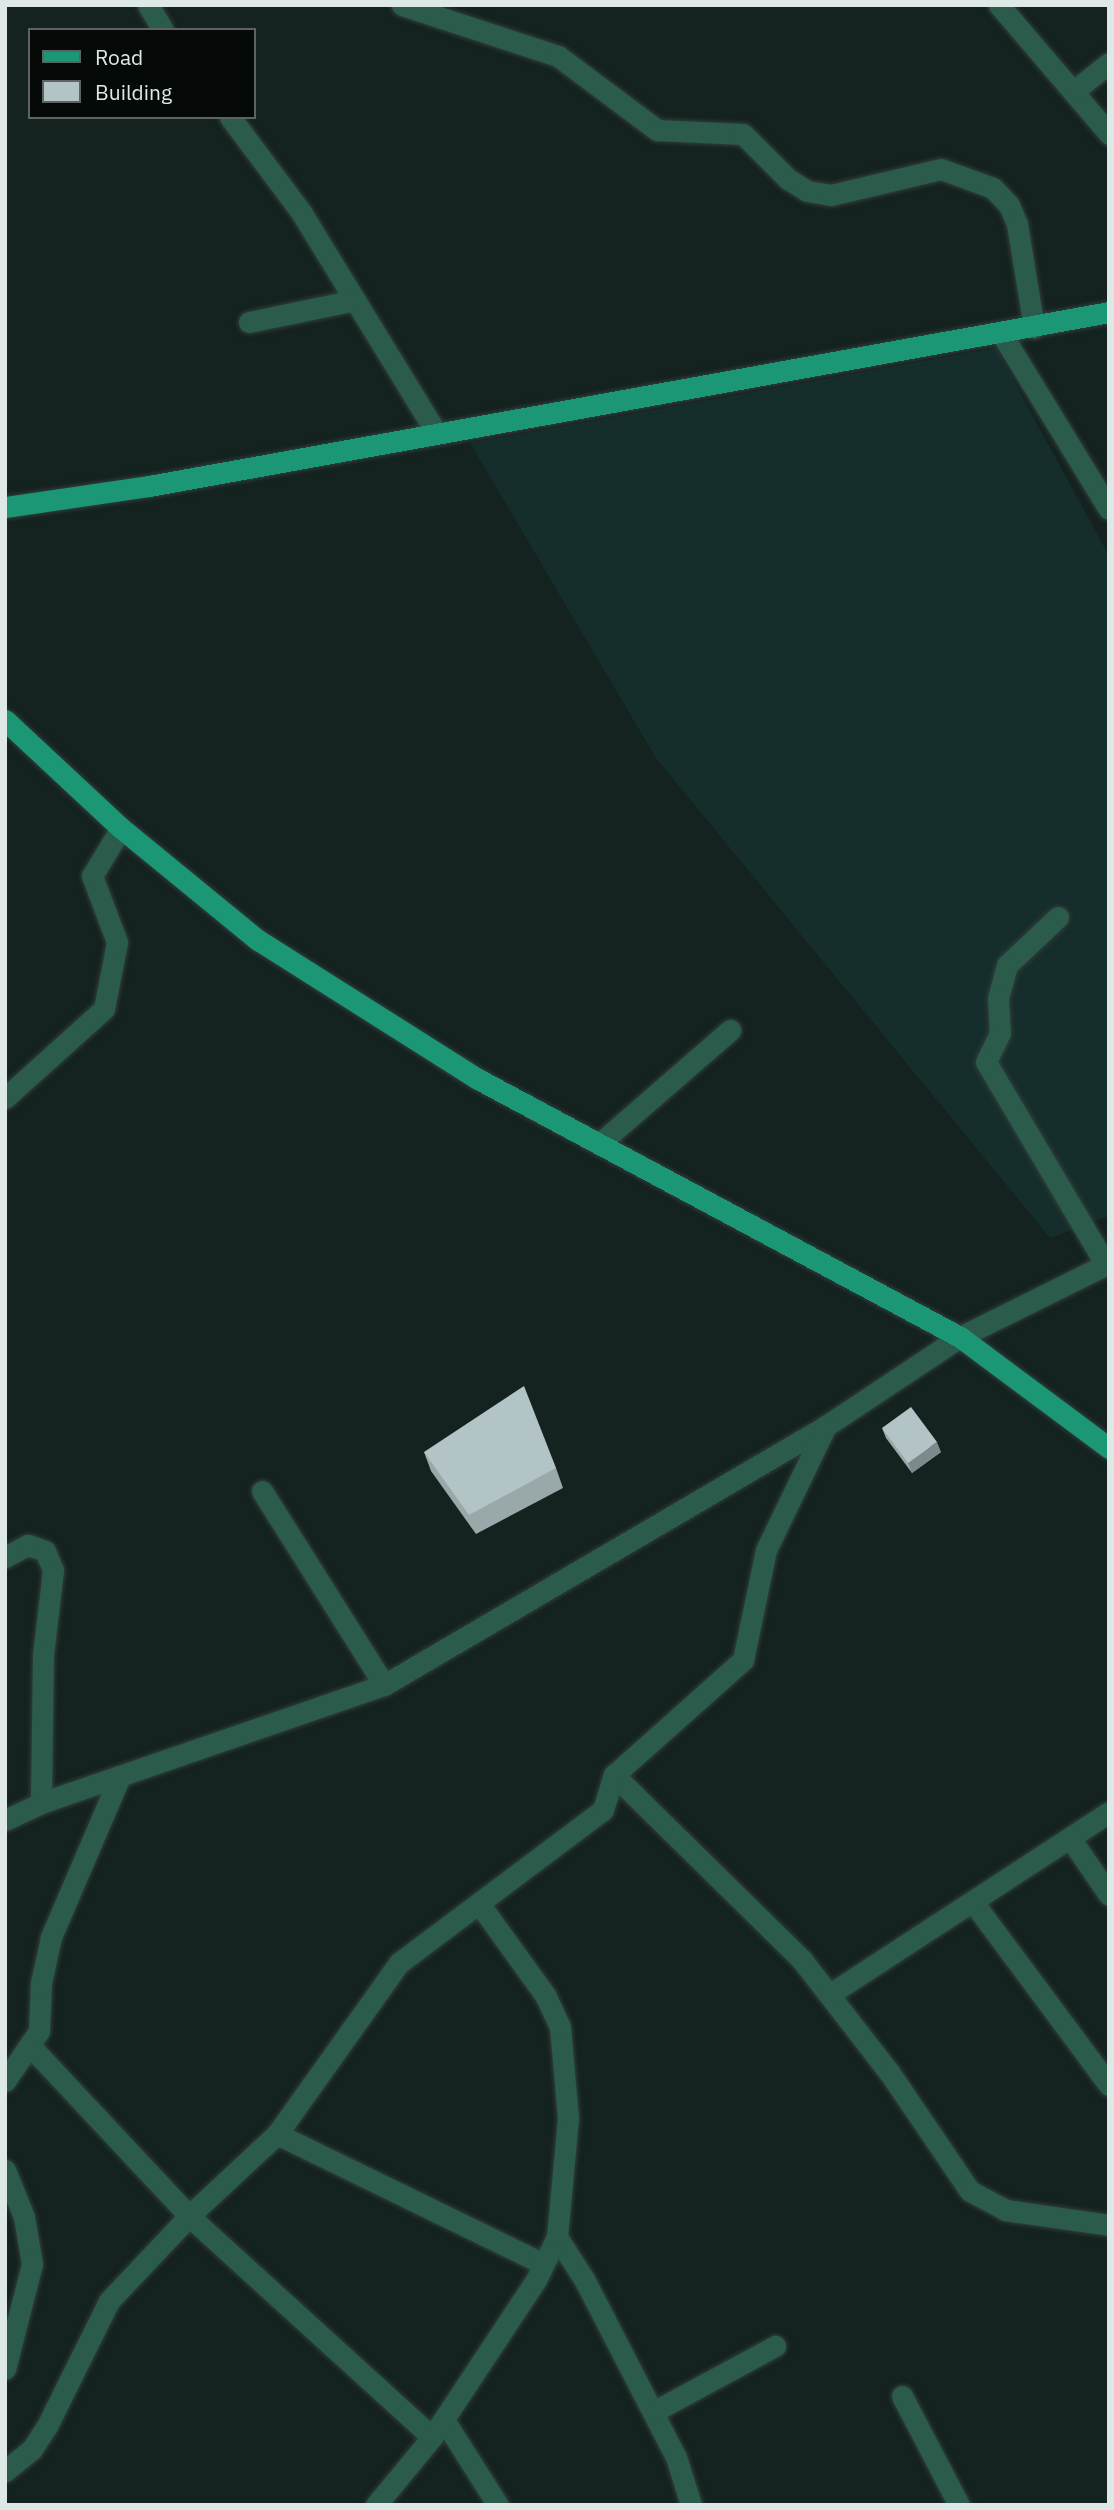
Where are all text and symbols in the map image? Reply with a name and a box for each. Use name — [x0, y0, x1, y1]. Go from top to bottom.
legend — [28, 28, 256, 119]
text: Road — [95, 43, 143, 71]
text: Building — [95, 78, 172, 106]

